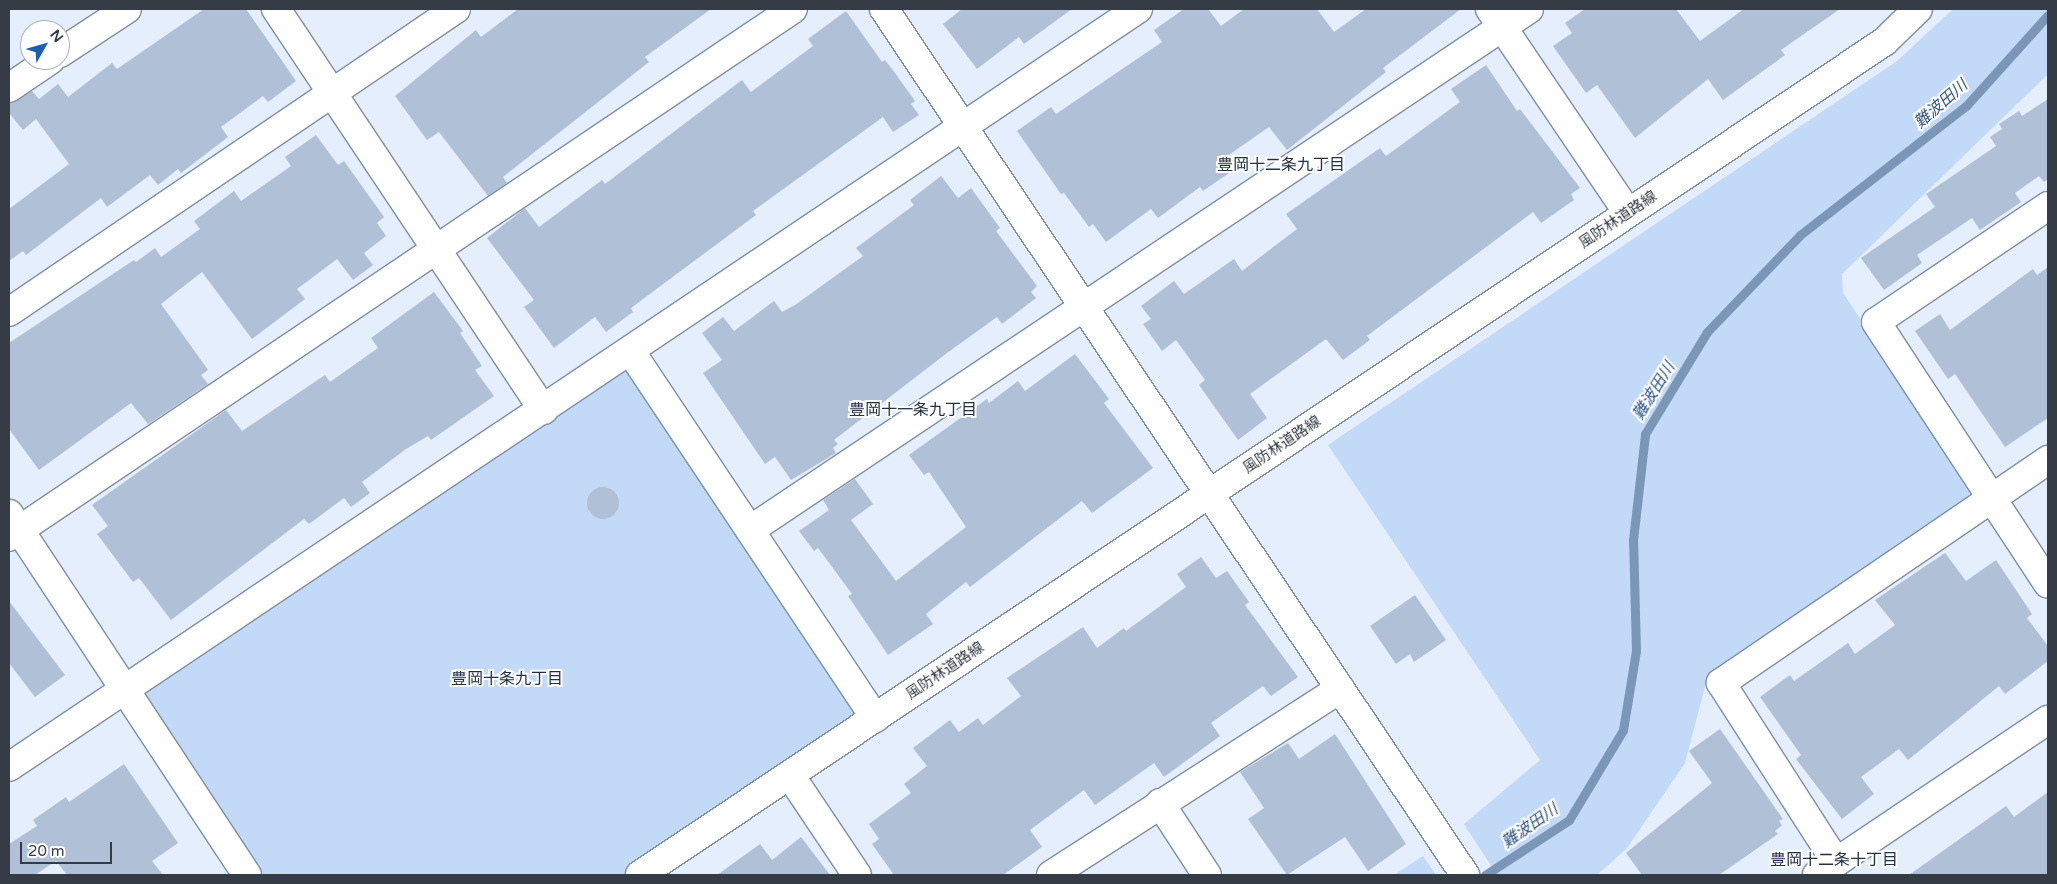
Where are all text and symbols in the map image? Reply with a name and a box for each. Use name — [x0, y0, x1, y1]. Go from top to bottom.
north arrow — [20, 20, 70, 70]
text: N — [46, 26, 67, 46]
water label: 難波田川 — [1911, 76, 1971, 132]
district label: 豊岡十二条九丁目 — [1217, 155, 1345, 175]
street label: 風防林道路線 — [1576, 187, 1660, 253]
water label: 難波田川 — [1629, 359, 1679, 423]
district label: 豊岡十一条九丁目 — [849, 400, 977, 420]
street label: 風防林道路線 — [1240, 412, 1324, 478]
street label: 風防林道路線 — [903, 638, 987, 704]
district label: 豊岡十条九丁目 — [451, 669, 563, 689]
water label: 難波田川 — [1498, 800, 1562, 852]
scale bar — [22, 832, 115, 864]
text: 20 m — [28, 842, 65, 860]
district label: 豊岡十二条十丁目 — [1770, 850, 1898, 870]

